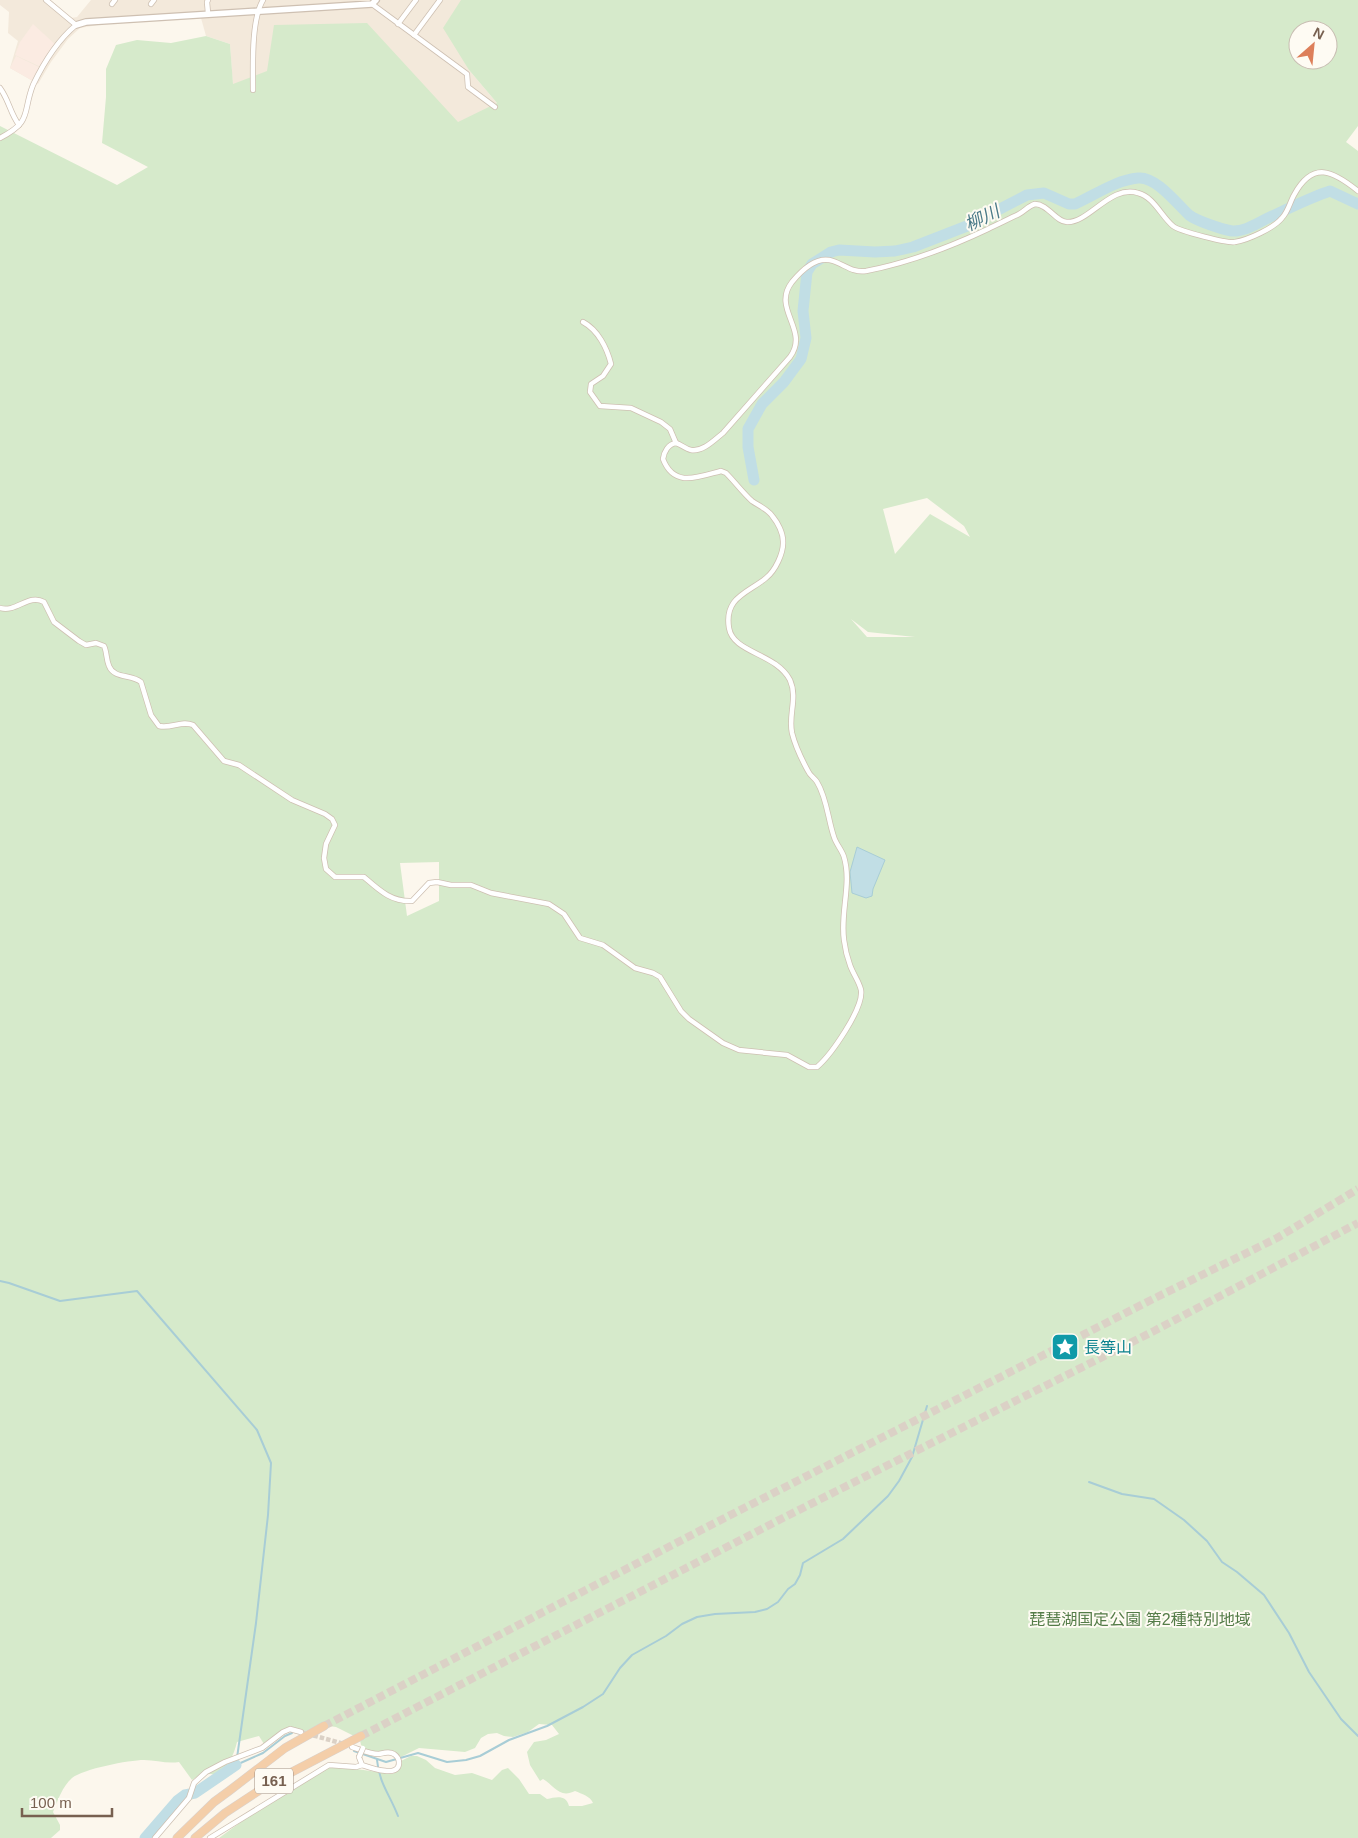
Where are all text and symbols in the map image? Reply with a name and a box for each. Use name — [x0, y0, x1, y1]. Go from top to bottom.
north arrow — [1288, 20, 1338, 70]
text: N — [1311, 24, 1327, 43]
water label: 柳川 — [961, 200, 1004, 235]
place icon: 長等山 — [1050, 1332, 1080, 1362]
place label: 長等山 — [1084, 1339, 1132, 1356]
park label: 琵琶湖国定公園 第2種特別地域 — [1029, 1611, 1251, 1628]
road number: 161 — [255, 1768, 293, 1794]
scale bar — [22, 1786, 112, 1818]
text: 100 m — [30, 1794, 72, 1811]

